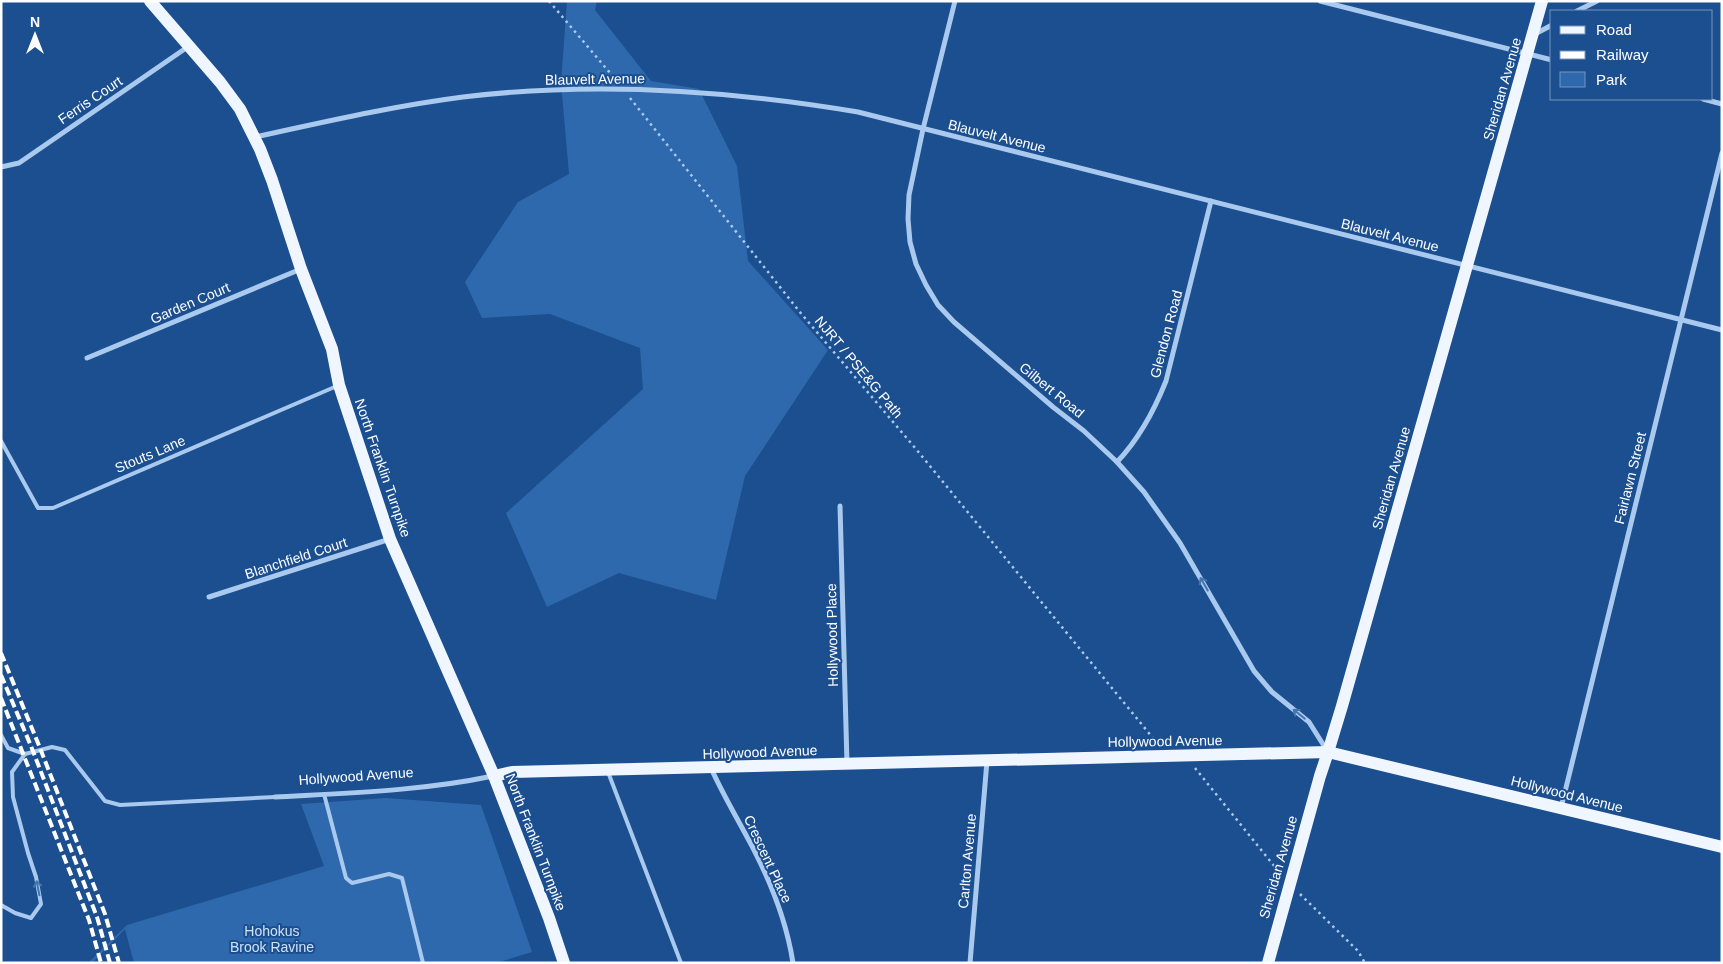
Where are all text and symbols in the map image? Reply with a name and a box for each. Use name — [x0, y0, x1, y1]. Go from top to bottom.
north arrow — [10, 10, 60, 60]
legend — [1550, 10, 1713, 100]
text: N — [30, 14, 40, 30]
text: Road — [1596, 21, 1632, 38]
street label: Sheridan Avenue — [1480, 35, 1524, 142]
text: Railway — [1596, 46, 1649, 63]
street label: Blauvelt Avenue — [545, 70, 645, 88]
text: Park — [1596, 71, 1627, 88]
street label: Ferris Court — [55, 73, 125, 127]
street label: Blauvelt Avenue — [946, 116, 1048, 156]
street label: Blauvelt Avenue — [1339, 215, 1441, 255]
street label: Garden Court — [148, 279, 232, 327]
street label: Glendon Road — [1147, 288, 1185, 380]
street label: NJRT / PSE&G Path — [812, 313, 906, 421]
street label: Gilbert Road — [1016, 359, 1088, 421]
street label: North Franklin Turnpike — [352, 397, 414, 540]
street label: Sheridan Avenue — [1369, 424, 1413, 531]
street label: Fairlawn Street — [1611, 430, 1649, 526]
street label: Stouts Lane — [112, 432, 188, 476]
street label: Blanchfield Court — [243, 534, 349, 582]
one-way arrow — [1199, 578, 1209, 592]
street label: Hollywood Place — [823, 583, 841, 687]
one-way arrow — [1293, 709, 1306, 720]
street label: Hollywood Avenue — [1107, 732, 1223, 750]
street label: Hollywood Avenue — [702, 742, 818, 762]
street label: Hollywood Avenue — [298, 764, 414, 788]
street label: North Franklin Turnpike — [502, 771, 570, 913]
street label: Hollywood Avenue — [1509, 772, 1625, 816]
street label: Crescent Place — [741, 813, 795, 906]
street label: Carlton Avenue — [955, 813, 979, 909]
street label: Sheridan Avenue — [1256, 813, 1300, 920]
one-way arrow — [33, 880, 42, 896]
park label: Hohokus Brook Ravine — [230, 923, 314, 955]

